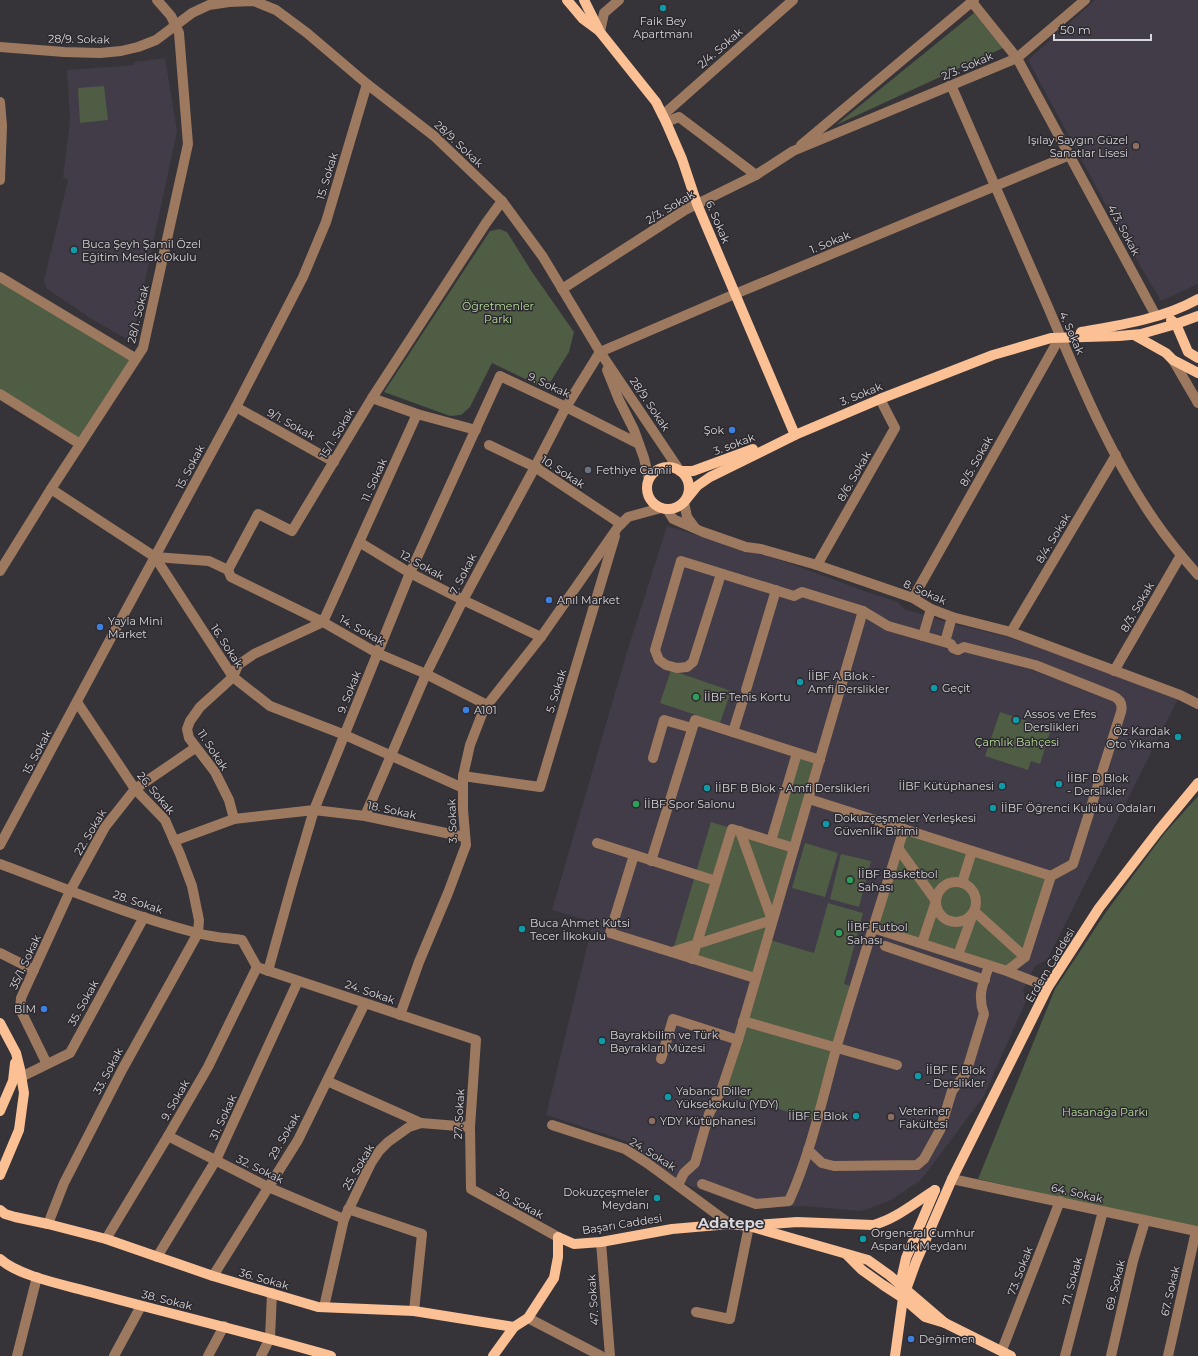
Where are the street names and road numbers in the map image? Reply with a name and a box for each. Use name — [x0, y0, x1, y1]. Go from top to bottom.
street label: 2/4. Sokak — [695, 24, 746, 71]
street label: 28/9. Sokak — [48, 31, 111, 47]
street label: 2/3. Sokak — [939, 49, 995, 83]
street label: 28/9. Sokak — [432, 118, 487, 171]
street label: 15. Sokak — [313, 150, 341, 201]
street label: 2/3. Sokak — [643, 187, 697, 227]
street label: 6. Sokak — [703, 198, 733, 246]
street label: 4/3. Sokak — [1105, 202, 1143, 258]
street label: 1. Sokak — [808, 227, 853, 256]
street label: 28/1. Sokak — [124, 283, 152, 345]
street label: 4. Sokak — [1056, 309, 1088, 357]
street label: 9. Sokak — [526, 369, 573, 401]
street label: 28/9. Sokak — [627, 374, 673, 434]
street label: 3. Sokak — [838, 379, 885, 409]
street label: 9/1. Sokak — [264, 405, 318, 443]
street label: 15/1. Sokak — [316, 405, 358, 461]
street label: 3. sokak — [711, 430, 757, 458]
street label: 8/5. Sokak — [956, 433, 996, 489]
street label: 15. Sokak — [172, 442, 208, 492]
street label: 8/6. Sokak — [834, 448, 874, 504]
street label: 10. Sokak — [538, 453, 588, 492]
street label: 11. Sokak — [358, 456, 390, 504]
street label: 8/4. Sokak — [1033, 510, 1074, 566]
street label: 12. Sokak — [397, 547, 447, 583]
street label: 7. Sokak — [446, 551, 480, 597]
street label: 8. Sokak — [901, 576, 949, 608]
street label: 8/3. Sokak — [1117, 579, 1157, 634]
street label: 14. Sokak — [337, 612, 388, 648]
street label: 16. Sokak — [208, 622, 246, 671]
street label: 5. Sokak — [543, 667, 569, 714]
street label: 9. Sokak — [334, 668, 364, 715]
street label: 15. Sokak — [19, 727, 55, 777]
street label: 11. Sokak — [195, 727, 232, 774]
street label: 26. Sokak — [134, 769, 178, 818]
street label: 18. Sokak — [366, 798, 418, 822]
street label: 3. Sokak — [444, 798, 460, 844]
street label: 22. Sokak — [71, 806, 109, 857]
street label: 28. Sokak — [111, 887, 165, 917]
street label: Erdem Caddesi — [1022, 925, 1078, 1005]
street label: 35/1. Sokak — [6, 932, 44, 992]
street label: 35. Sokak — [65, 977, 102, 1029]
street label: 24. Sokak — [343, 977, 397, 1007]
street label: 33. Sokak — [90, 1045, 126, 1097]
street label: 9. Sokak — [158, 1077, 193, 1123]
street label: 27. Sokak — [451, 1088, 467, 1140]
street label: 31. Sokak — [206, 1092, 240, 1142]
street label: 29. Sokak — [265, 1110, 303, 1162]
street label: 24. Sokak — [627, 1134, 679, 1174]
street label: 25. Sokak — [339, 1141, 377, 1193]
street label: 32. Sokak — [234, 1152, 286, 1187]
street label: 64. Sokak — [1050, 1180, 1105, 1206]
street label: 30. Sokak — [494, 1184, 546, 1222]
street label: Başarı Caddesi — [581, 1211, 663, 1237]
street label: 73. Sokak — [1004, 1244, 1036, 1297]
street label: 71. Sokak — [1059, 1255, 1085, 1306]
street label: 69. Sokak — [1102, 1258, 1128, 1312]
street label: 67. Sokak — [1157, 1264, 1183, 1317]
street label: 36. Sokak — [237, 1265, 291, 1293]
street label: 47. Sokak — [584, 1274, 602, 1326]
street label: 38. Sokak — [140, 1287, 194, 1313]

